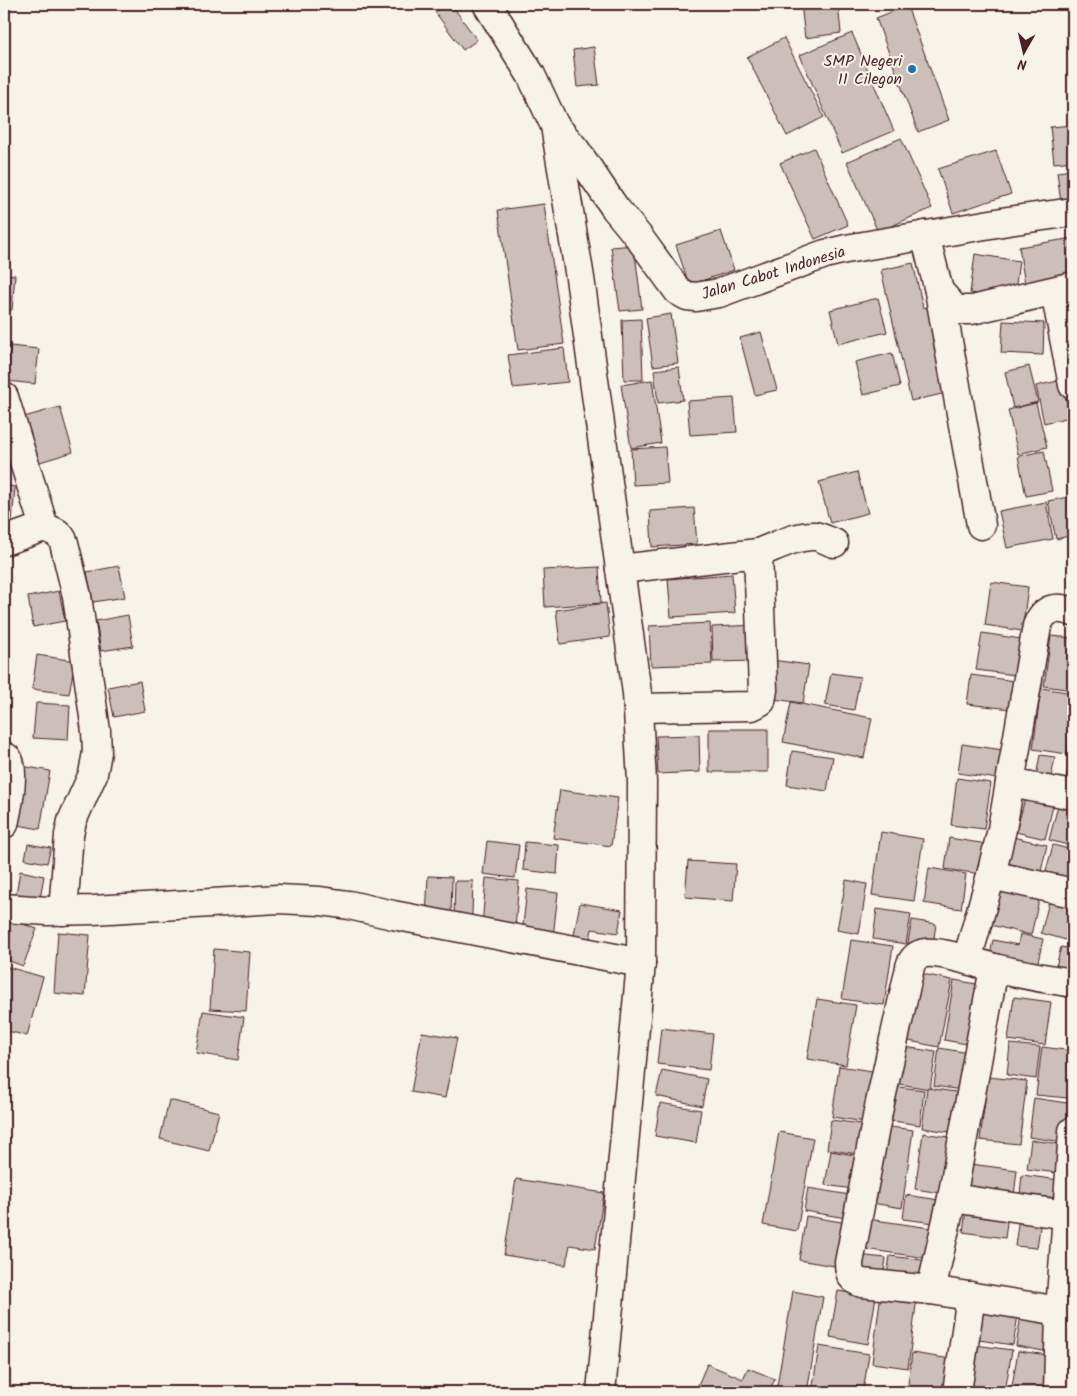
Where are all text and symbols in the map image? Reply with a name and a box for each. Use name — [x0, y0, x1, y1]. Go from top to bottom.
north arrow — [1000, 28, 1050, 78]
place label: SMP Negeri 11 Cilegon — [824, 49, 903, 92]
text: N — [1016, 52, 1028, 75]
marker: SMP Negeri 11 Cilegon — [906, 63, 918, 75]
street label: Jalan Cabot Indonesia — [698, 240, 848, 307]

